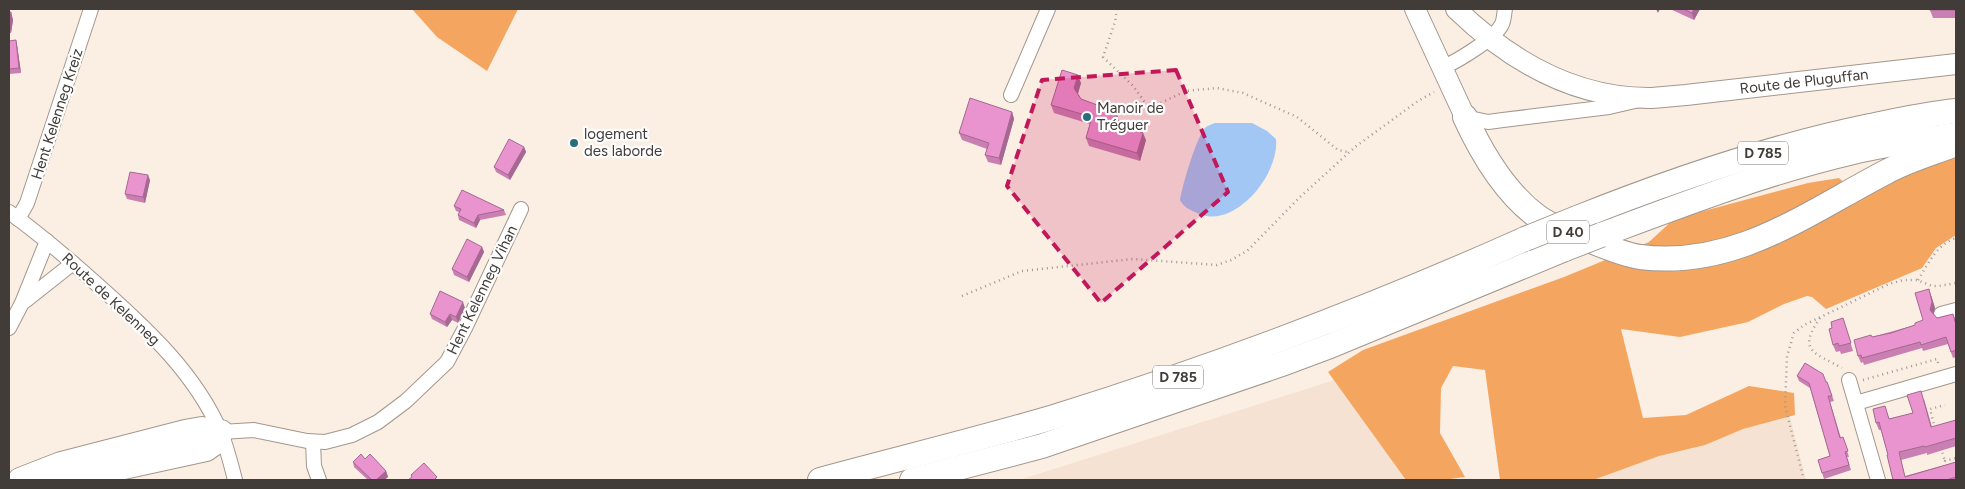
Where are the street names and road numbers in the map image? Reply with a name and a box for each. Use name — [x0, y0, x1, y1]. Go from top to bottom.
street label: Hent Kelenneg Kreiz — [27, 46, 87, 182]
street label: Route de Pluguffan — [1739, 65, 1869, 98]
road number: D 785 — [1738, 142, 1788, 164]
road number: D 40 — [1547, 220, 1589, 243]
street label: Hent Kelenneg Vihan — [443, 222, 521, 358]
street label: Route de Kelenneg — [58, 249, 164, 349]
road number: D 785 — [1153, 366, 1203, 388]

